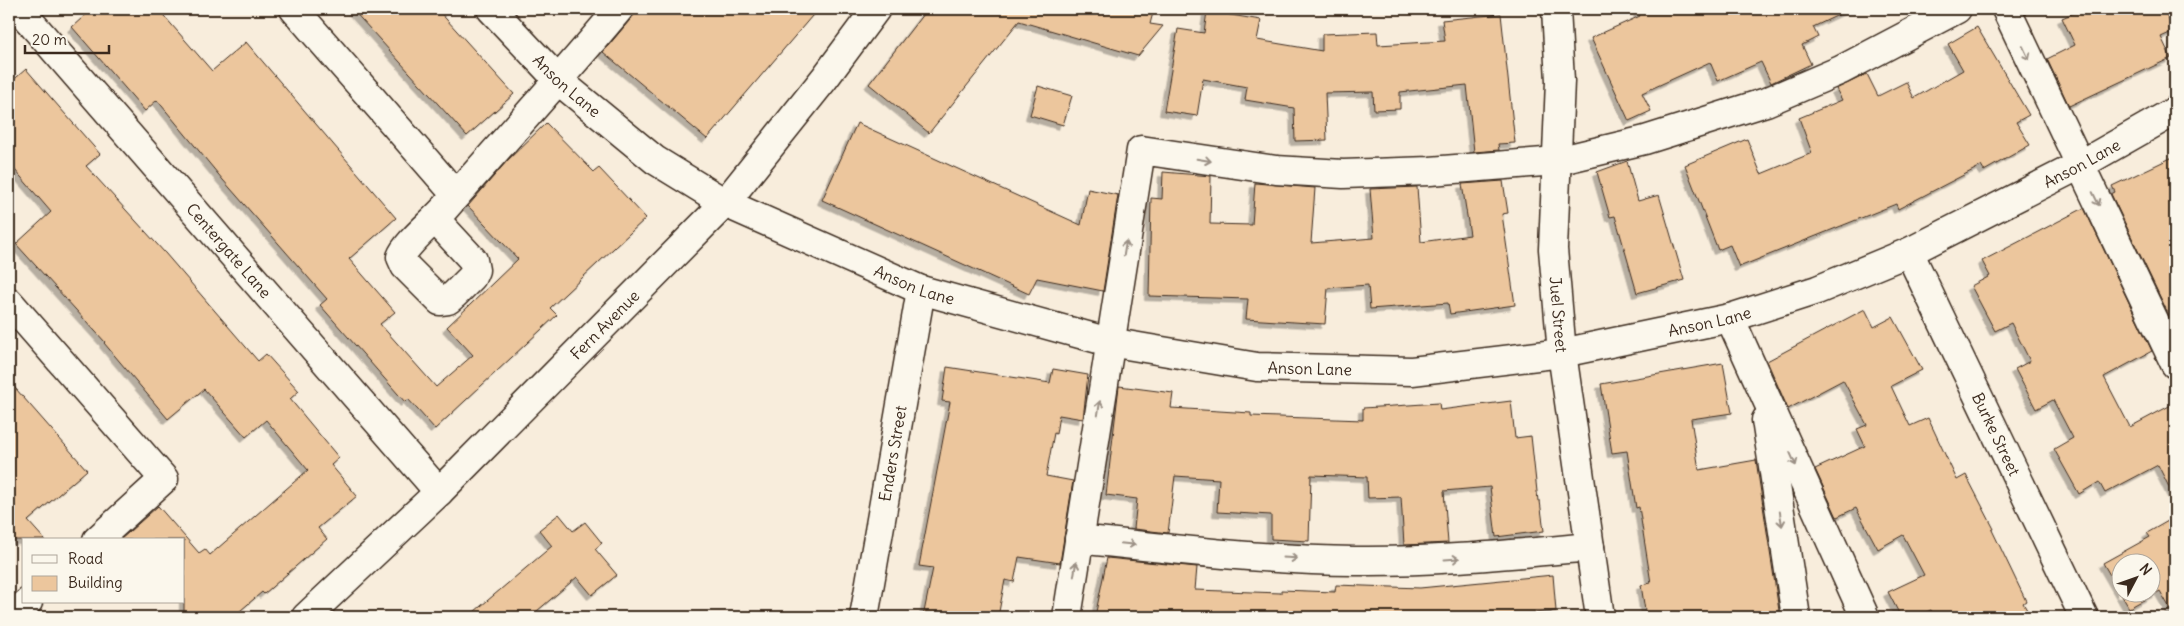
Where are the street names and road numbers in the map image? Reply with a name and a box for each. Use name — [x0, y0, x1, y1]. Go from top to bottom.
street label: Anson Lane — [529, 50, 605, 121]
street label: Anson Lane — [2040, 134, 2124, 192]
street label: Centergate Lane — [182, 199, 276, 302]
street label: Anson Lane — [871, 260, 957, 309]
street label: Juel Street — [1545, 276, 1572, 354]
street label: Fern Avenue — [566, 286, 643, 364]
street label: Anson Lane — [1666, 302, 1753, 341]
street label: Anson Lane — [1267, 357, 1352, 379]
street label: Burke Street — [1968, 389, 2025, 479]
street label: Enders Street — [874, 403, 911, 503]

